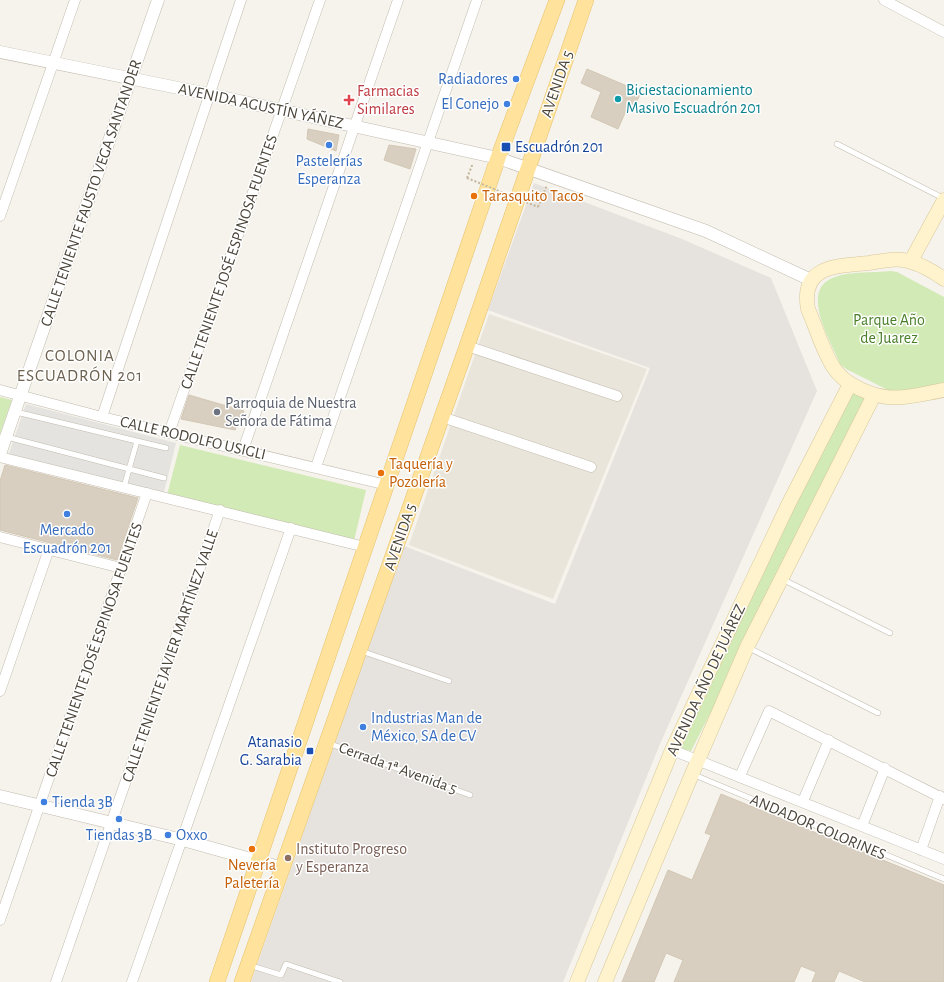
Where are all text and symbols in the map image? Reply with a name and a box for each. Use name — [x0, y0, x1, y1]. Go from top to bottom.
street label: AVENIDA 5 — [538, 49, 576, 119]
street label: CALLE TENIENTE FAUSTO VEGA SANTANDER — [38, 57, 144, 328]
place label: Radiadores — [438, 71, 508, 87]
marker: Radiadores — [511, 74, 521, 84]
street label: AVENIDA AGUSTÍN YÁÑEZ — [177, 79, 345, 131]
place label: Biciestacionamiento Masivo Escuadrón 201 — [626, 82, 761, 116]
place label: Farmacias Similares — [357, 83, 419, 117]
marker: Biciestacionamiento Masivo Escuadrón 201 — [613, 94, 623, 104]
marker: Farmacias Similares — [344, 95, 354, 105]
place label: El Conejo — [441, 96, 499, 113]
marker: El Conejo — [502, 99, 512, 109]
street label: CALLE TENIENTE JOSÉ ESPINOSA FUENTES — [176, 132, 280, 391]
place label: Escuadrón 201 — [515, 139, 604, 155]
marker: Pastelerías Esperanza — [324, 140, 334, 150]
marker: Escuadrón 201 — [500, 141, 512, 153]
place label: Pastelerías Esperanza — [295, 153, 363, 187]
place label: Tarasquito Tacos — [482, 188, 584, 204]
marker: Tarasquito Tacos — [469, 191, 479, 201]
park label: Parque Año de Juarez — [853, 312, 925, 346]
district label: COLONIA ESCUADRÓN 201 — [17, 347, 143, 384]
place label: Parroquia de Nuestra Señora de Fátima — [225, 395, 357, 429]
marker: Parroquia de Nuestra Señora de Fátima — [212, 407, 222, 417]
street label: CALLE RODOLFO USIGLI — [119, 413, 267, 463]
place label: Taquería y Pozolería — [389, 456, 453, 490]
marker: Taquería y Pozolería — [376, 468, 386, 478]
street label: AVENIDA 5 — [381, 502, 419, 572]
marker: Mercado Escuadrón 201 — [62, 509, 72, 519]
street label: CALLE TENIENTE JOSÉ ESPINOSA FUENTES — [41, 520, 145, 779]
place label: Mercado Escuadrón 201 — [23, 522, 111, 556]
street label: CALLE TENIENTE JAVIER MARTÍNEZ VALLE — [117, 527, 221, 784]
street label: AVENIDA AÑO DE JUÁREZ — [662, 601, 748, 758]
place label: Industrias Man de México, SA de CV — [371, 710, 482, 744]
marker: Industrias Man de México, SA de CV — [358, 722, 368, 732]
place label: Atanasio G. Sarabia — [240, 734, 302, 768]
street label: Cerrada 1ª Avenida 5 — [337, 739, 459, 797]
marker: Atanasio G. Sarabia — [305, 746, 315, 756]
street label: ANDADOR COLORINES — [748, 791, 888, 863]
place label: Tienda 3B — [52, 794, 113, 810]
marker: Tienda 3B — [39, 797, 49, 807]
marker: Tiendas 3B — [114, 814, 124, 824]
place label: Tiendas 3B — [86, 827, 152, 843]
place label: Oxxo — [176, 827, 208, 843]
marker: Oxxo — [163, 830, 173, 840]
place label: Instituto Progreso y Esperanza — [295, 841, 407, 876]
marker: Nevería Paletería — [247, 844, 257, 854]
marker: Instituto Progreso y Esperanza — [283, 853, 293, 863]
place label: Nevería Paletería — [224, 857, 280, 891]

